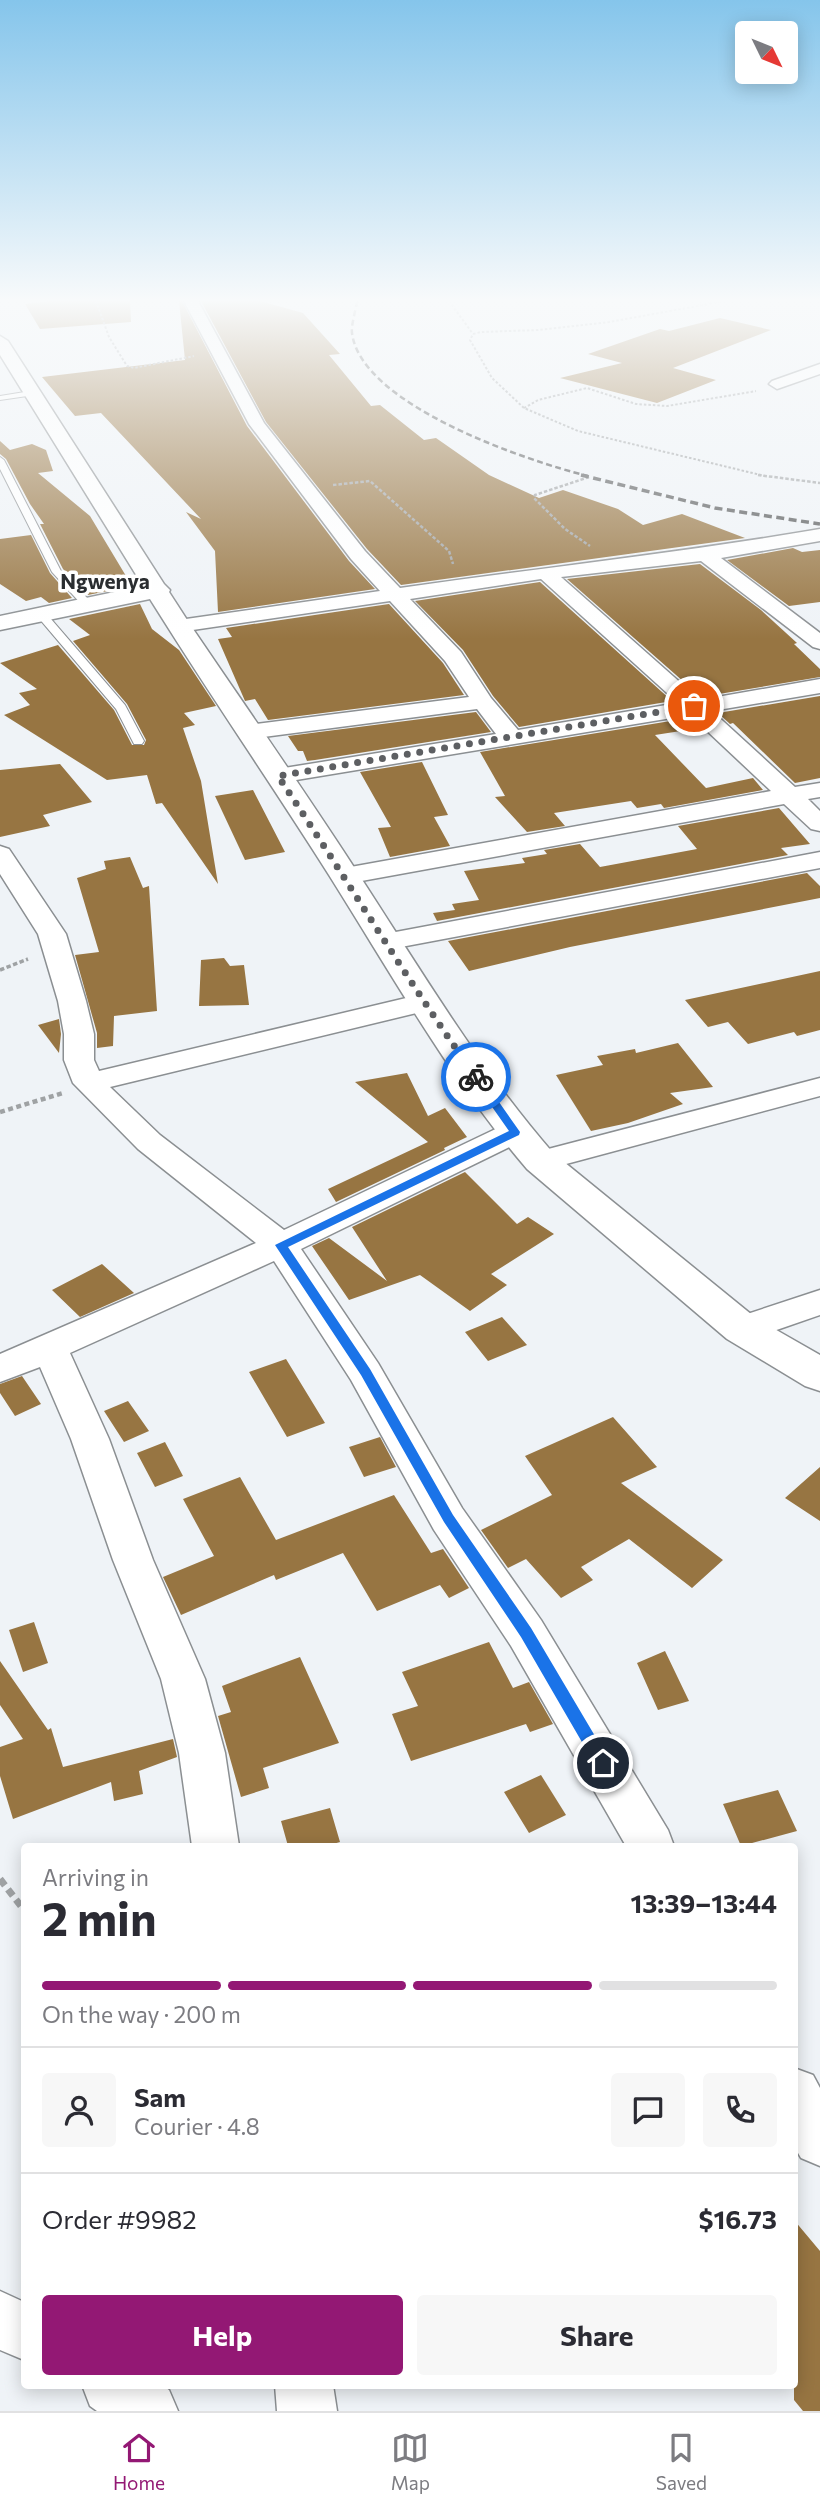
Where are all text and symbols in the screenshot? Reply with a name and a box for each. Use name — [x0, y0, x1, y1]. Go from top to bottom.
north arrow — [735, 21, 798, 84]
map controls — [735, 21, 798, 84]
district label: Ngwenya — [60, 568, 150, 593]
pin — [664, 676, 724, 736]
icon: bag — [675, 687, 713, 725]
courier — [441, 1042, 511, 1112]
icon: bike — [457, 1058, 495, 1096]
pin — [573, 1733, 633, 1793]
icon: home — [584, 1744, 622, 1782]
text: Arriving in — [42, 1863, 149, 1891]
text: 13:39–13:44 — [630, 1887, 777, 1918]
text: 2 min — [42, 1889, 157, 1945]
text: On the way · 200 m — [42, 2000, 241, 2028]
button: person — [42, 2073, 116, 2147]
button: chat — [611, 2073, 685, 2147]
button: phone — [703, 2073, 777, 2147]
text: Sam — [134, 2081, 186, 2112]
text: Courier · 4.8 — [134, 2112, 260, 2140]
text: Order #9982 — [42, 2203, 197, 2234]
text: $16.73 — [699, 2203, 777, 2234]
button: Help — [42, 2295, 403, 2375]
button: Share — [417, 2295, 777, 2375]
tab: Home — [113, 2429, 165, 2494]
tab: Map — [391, 2429, 430, 2494]
tab: Saved — [656, 2429, 707, 2494]

